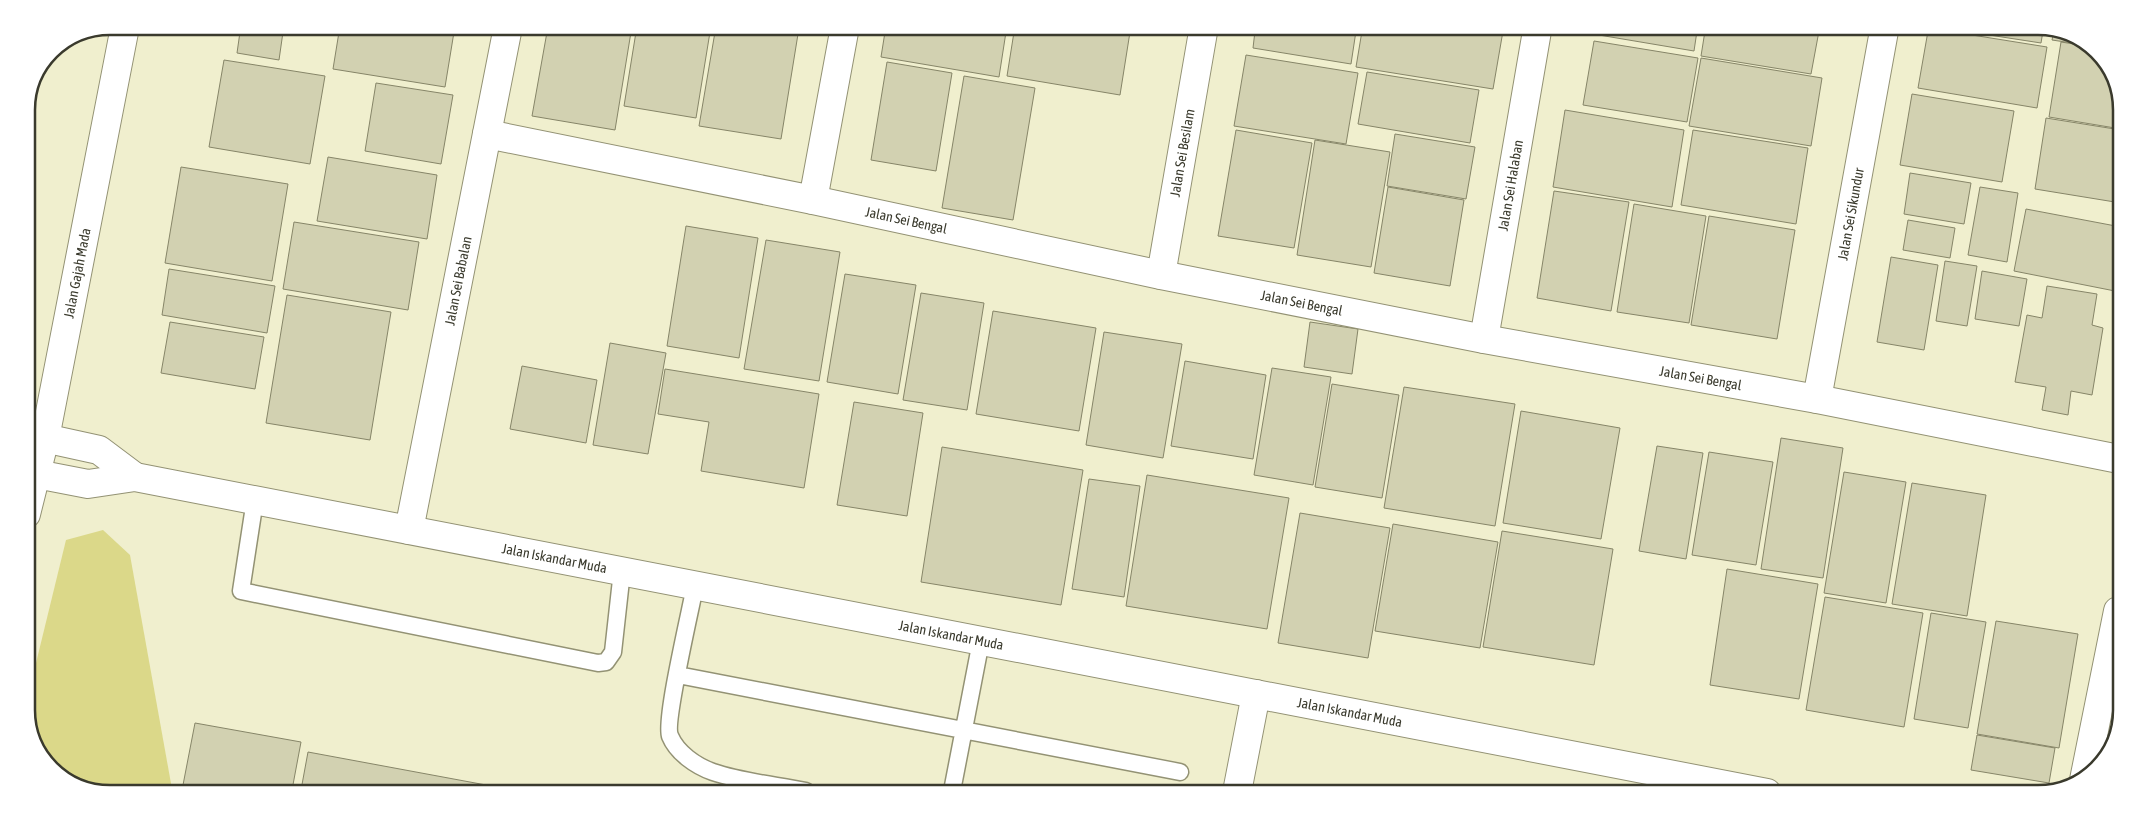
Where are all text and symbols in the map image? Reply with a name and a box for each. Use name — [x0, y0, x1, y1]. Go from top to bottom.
street label: Jalan Sei Besilam — [1167, 108, 1198, 198]
street label: Jalan Sei Halaban — [1495, 138, 1526, 232]
street label: Jalan Sei Sikundur — [1834, 166, 1867, 262]
street label: Jalan Sei Bengal — [864, 204, 949, 237]
street label: Jalan Gajah Mada — [61, 227, 94, 319]
street label: Jalan Sei Babalan — [441, 235, 475, 327]
street label: Jalan Sei Bengal — [1259, 287, 1344, 319]
street label: Jalan Sei Bengal — [1658, 363, 1743, 393]
street label: Jalan Iskandar Muda — [501, 540, 608, 576]
street label: Jalan Iskandar Muda — [897, 617, 1005, 653]
street label: Jalan Iskandar Muda — [1296, 694, 1404, 730]

